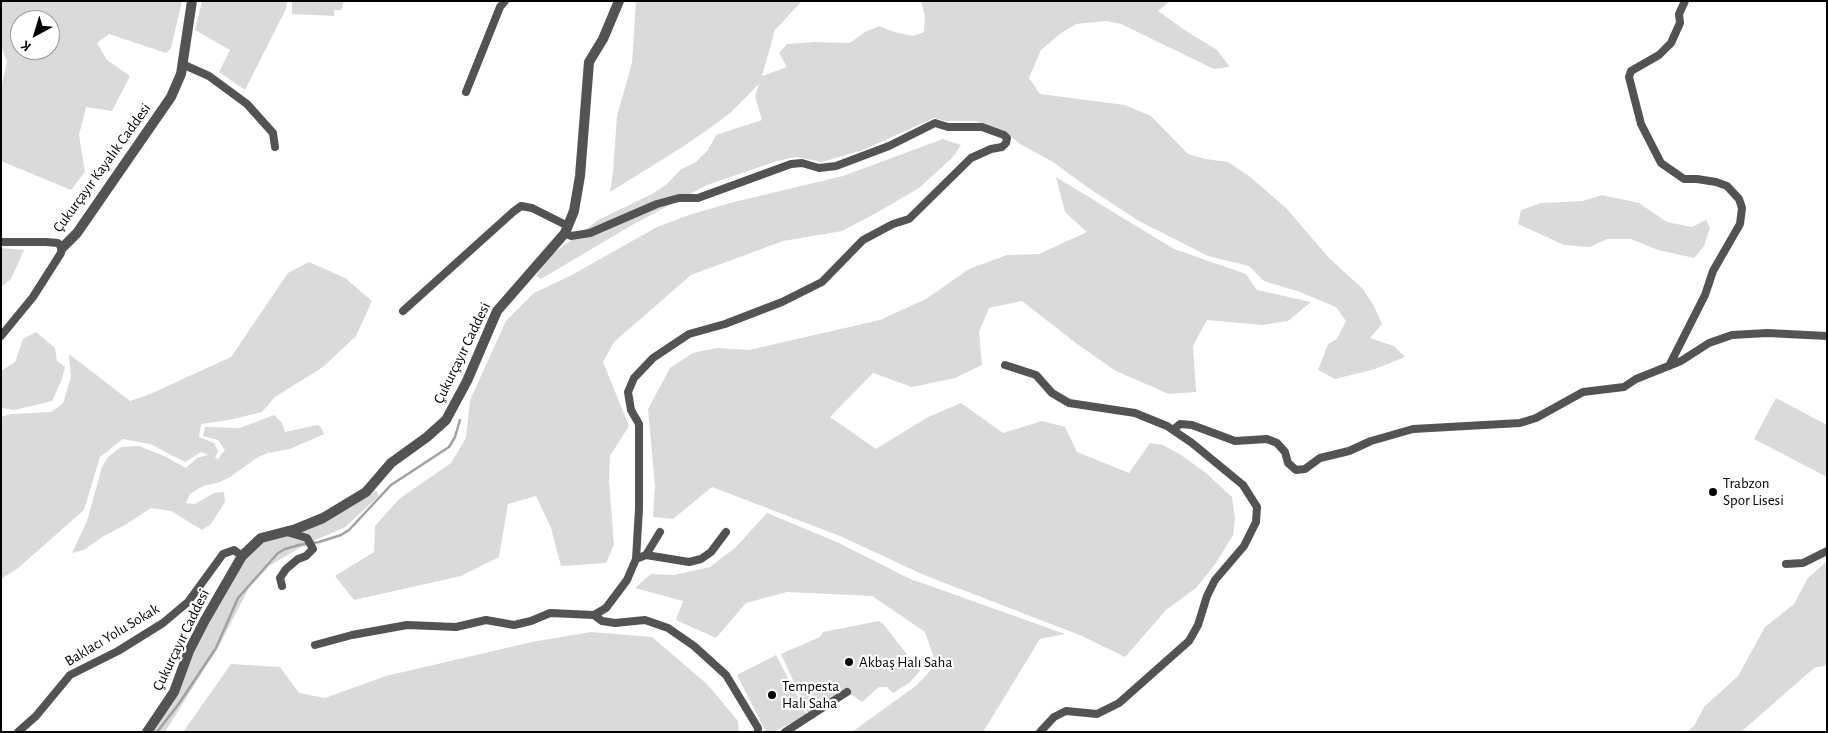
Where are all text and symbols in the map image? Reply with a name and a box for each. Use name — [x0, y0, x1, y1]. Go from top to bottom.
north arrow — [10, 10, 60, 60]
text: K — [19, 38, 34, 54]
street label: Çukurçayır Kayalık Caddesi — [49, 100, 155, 236]
street label: Çukurçayır Caddesi — [430, 299, 494, 407]
place label: Trabzon Spor Lisesi — [1723, 474, 1784, 509]
marker: Trabzon Spor Lisesi — [1707, 486, 1719, 498]
street label: Çukurçayır Caddesi — [149, 586, 213, 694]
street label: Baklacı Yolu Sokak — [62, 600, 162, 670]
place label: Akbaş Halı Saha — [859, 653, 952, 671]
marker: Akbaş Halı Saha — [843, 656, 855, 668]
place label: Tempesta Halı Saha — [782, 677, 839, 712]
marker: Tempesta Halı Saha — [766, 689, 778, 701]

